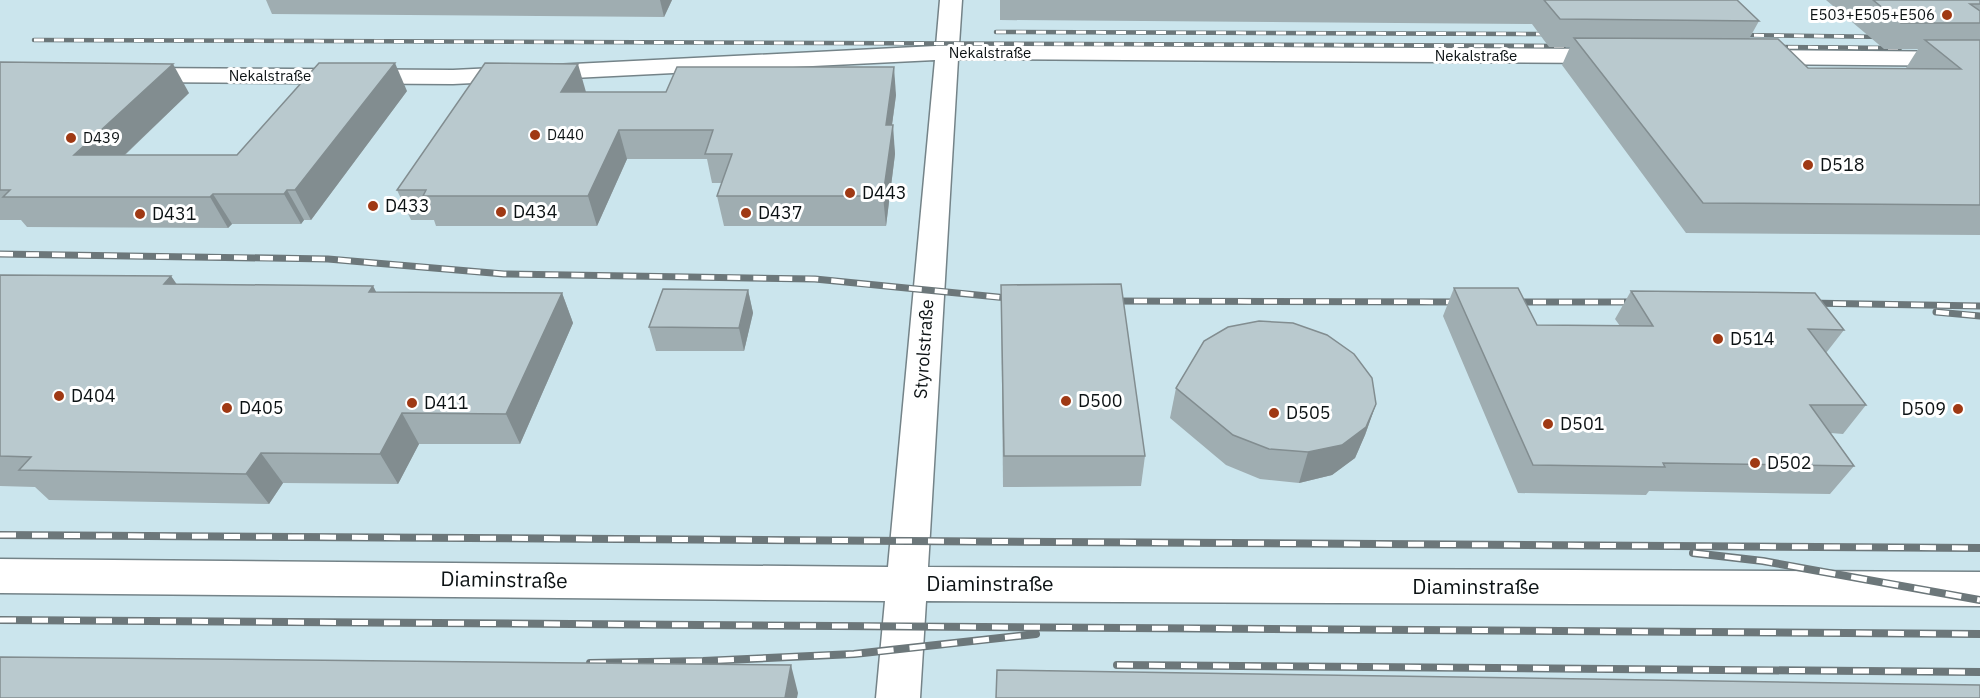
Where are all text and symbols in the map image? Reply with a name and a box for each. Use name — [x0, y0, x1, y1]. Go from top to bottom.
place label: E503+E505+E506 — [1810, 5, 1935, 24]
marker: E503+E505+E506 — [1940, 8, 1954, 22]
street label: Nekalstraße — [949, 43, 1031, 62]
street label: Nekalstraße — [1435, 46, 1517, 65]
street label: Nekalstraße — [229, 66, 311, 85]
place label: D440 — [547, 125, 584, 144]
place label: D439 — [83, 128, 120, 147]
marker: D440 — [528, 128, 542, 142]
marker: D439 — [64, 131, 78, 145]
place label: D518 — [1820, 153, 1864, 176]
marker: D518 — [1801, 158, 1815, 172]
place label: D443 — [862, 181, 906, 204]
marker: D443 — [843, 186, 857, 200]
place label: D433 — [385, 194, 429, 217]
marker: D433 — [366, 199, 380, 213]
place label: D434 — [513, 200, 558, 223]
place label: D437 — [758, 201, 802, 224]
place label: D431 — [152, 202, 196, 225]
marker: D434 — [494, 205, 508, 219]
marker: D437 — [739, 206, 753, 220]
marker: D431 — [133, 207, 147, 221]
street label: Styrolstraße — [909, 298, 938, 400]
place label: D514 — [1730, 327, 1775, 350]
marker: D514 — [1711, 332, 1725, 346]
place label: D404 — [71, 384, 116, 407]
marker: D404 — [52, 389, 66, 403]
place label: D500 — [1078, 389, 1122, 412]
place label: D411 — [424, 391, 468, 414]
marker: D500 — [1059, 394, 1073, 408]
place label: D405 — [239, 396, 283, 419]
marker: D411 — [405, 396, 419, 410]
place label: D509 — [1902, 397, 1946, 420]
marker: D405 — [220, 401, 234, 415]
place label: D505 — [1286, 401, 1330, 424]
marker: D509 — [1951, 402, 1965, 416]
marker: D505 — [1267, 406, 1281, 420]
place label: D501 — [1560, 412, 1604, 435]
marker: D501 — [1541, 417, 1555, 431]
place label: D502 — [1767, 451, 1811, 474]
marker: D502 — [1748, 456, 1762, 470]
street label: Diaminstraße — [440, 564, 568, 594]
street label: Diaminstraße — [926, 569, 1054, 597]
street label: Diaminstraße — [1412, 572, 1540, 600]

